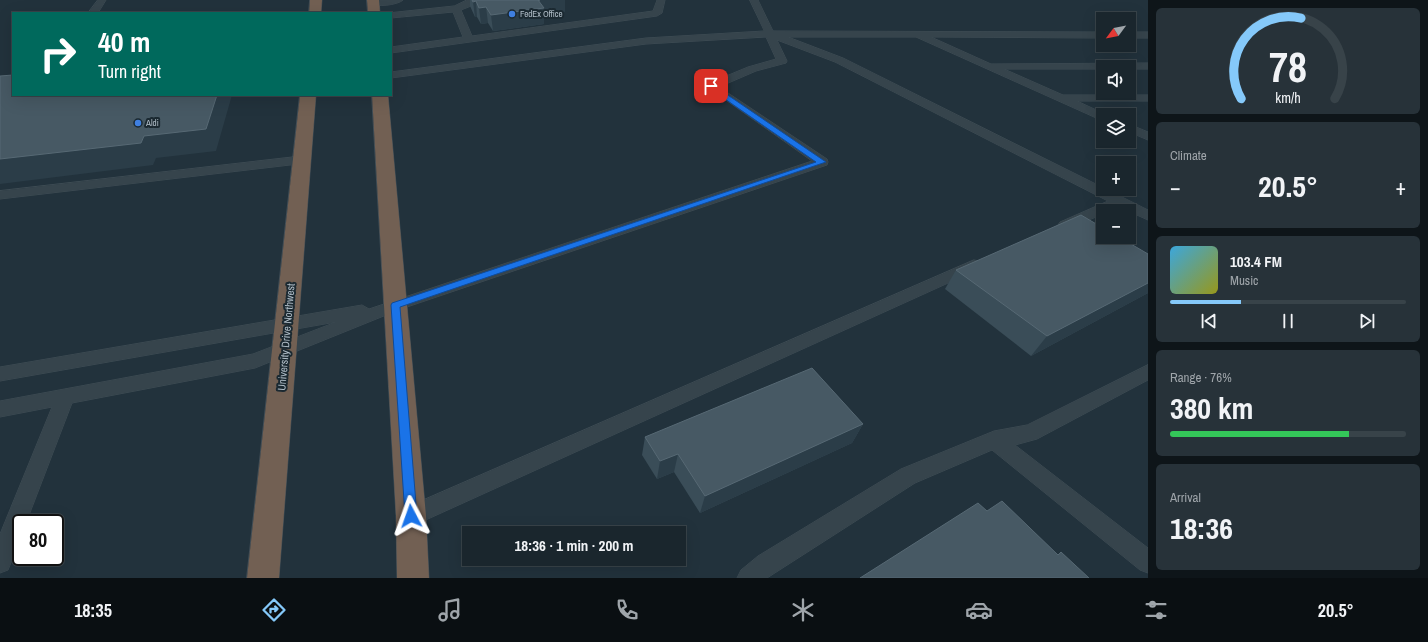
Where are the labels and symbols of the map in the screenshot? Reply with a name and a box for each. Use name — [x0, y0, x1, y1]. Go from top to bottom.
place label: FedEx Office — [520, 8, 563, 20]
marker: FedEx Office — [507, 9, 517, 19]
north arrow — [1096, 12, 1136, 52]
pin — [694, 69, 728, 103]
place label: Aldi — [145, 117, 159, 129]
marker: Aldi — [133, 118, 143, 128]
street label: University Drive Northwest — [274, 282, 298, 391]
position arrow — [390, 495, 432, 537]
speed limit sign: 80 — [12, 514, 64, 566]

